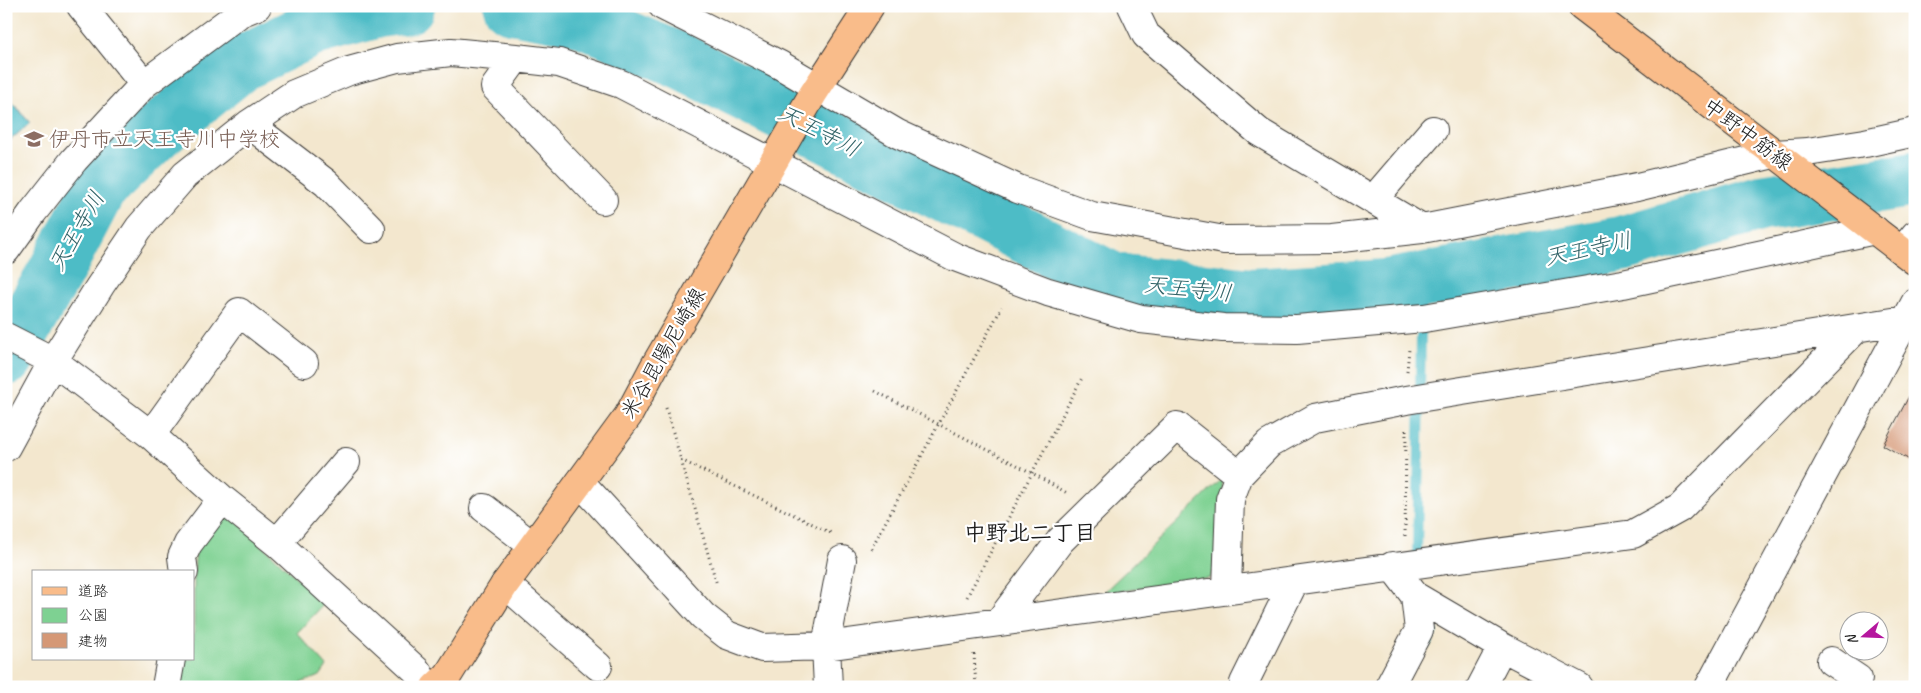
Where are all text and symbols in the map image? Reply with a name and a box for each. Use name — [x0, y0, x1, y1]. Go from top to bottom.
street label: 中野中筋線 — [1698, 92, 1798, 176]
water label: 天王寺川 — [773, 99, 865, 163]
place label: 伊丹市立天王寺川中学校 — [49, 126, 280, 152]
school or university icon: 伊丹市立天王寺川中学校 — [23, 128, 45, 150]
water label: 天王寺川 — [43, 186, 111, 276]
water label: 天王寺川 — [1542, 226, 1634, 272]
water label: 天王寺川 — [1143, 270, 1233, 308]
street label: 米谷昆陽尼崎線 — [615, 283, 711, 423]
district label: 中野北二丁目 — [964, 519, 1096, 547]
legend — [32, 570, 195, 660]
text: 道路 — [78, 582, 108, 601]
text: 公園 — [78, 606, 108, 625]
north arrow — [1838, 610, 1888, 660]
text: N — [1842, 631, 1862, 647]
text: 建物 — [78, 632, 108, 651]

